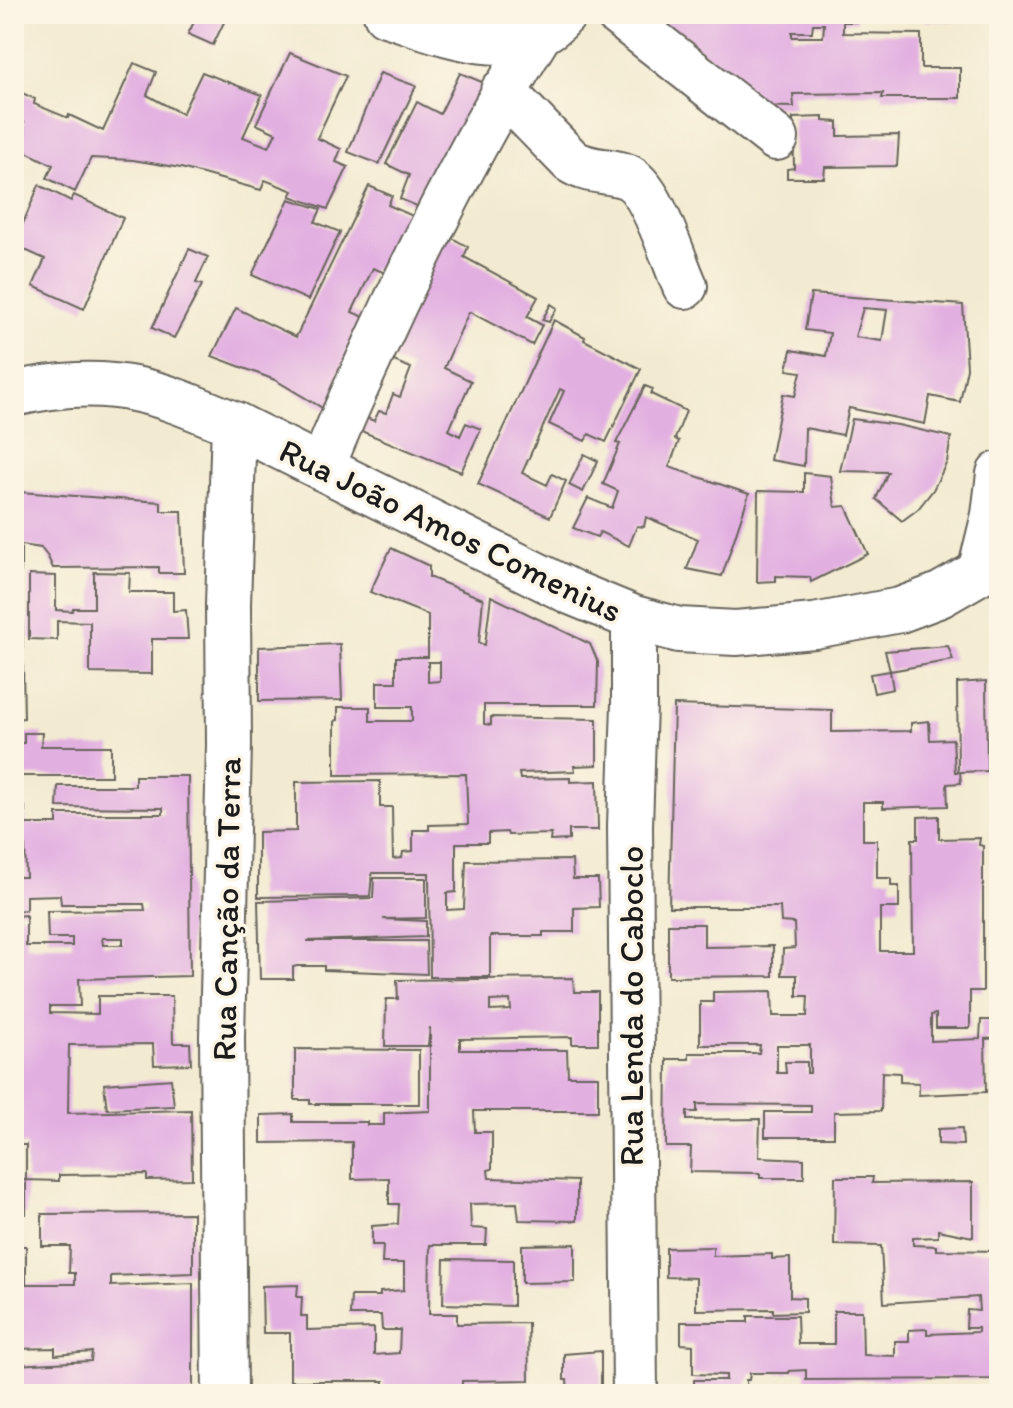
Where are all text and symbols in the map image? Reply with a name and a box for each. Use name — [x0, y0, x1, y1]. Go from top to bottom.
street label: Rua João Amos Comenius — [273, 430, 629, 631]
street label: Rua Canção da Terra — [203, 756, 250, 1061]
street label: Rua Lenda do Caboclo — [611, 846, 652, 1166]

